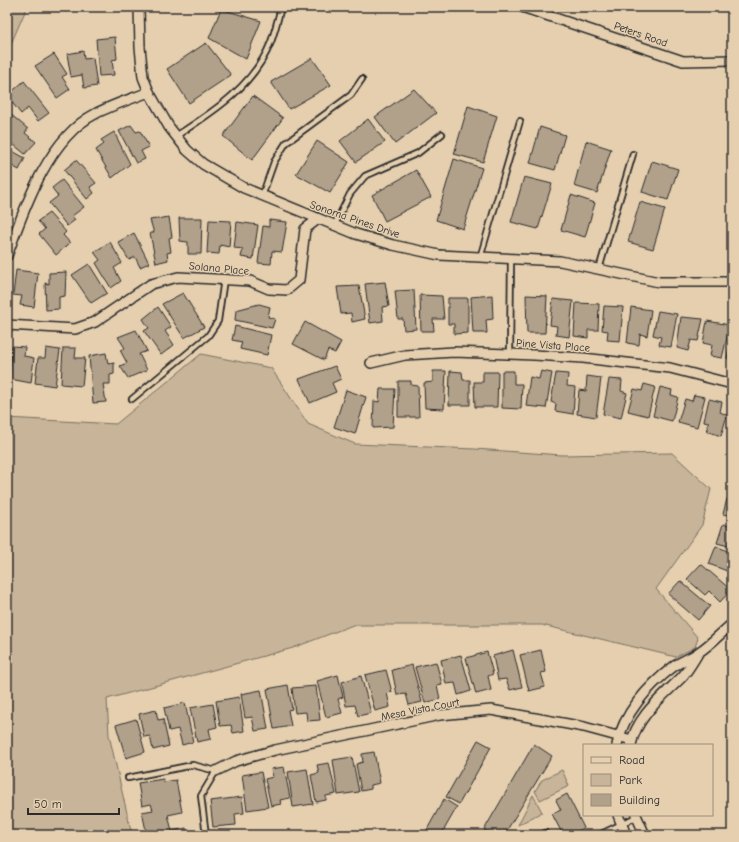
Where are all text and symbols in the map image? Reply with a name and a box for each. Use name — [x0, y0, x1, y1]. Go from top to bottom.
street label: Peters Road — [612, 19, 670, 50]
street label: Sonoma Pines Drive — [308, 198, 402, 241]
street label: Solana Place — [188, 259, 250, 278]
street label: Pine Vista Place — [516, 336, 591, 355]
street label: Mesa Vista Court — [380, 695, 461, 723]
legend — [583, 744, 713, 816]
text: Road — [619, 753, 645, 767]
text: Park — [619, 773, 642, 787]
scale bar — [28, 790, 119, 816]
text: Building — [619, 793, 660, 807]
text: 50 m — [34, 797, 62, 811]

